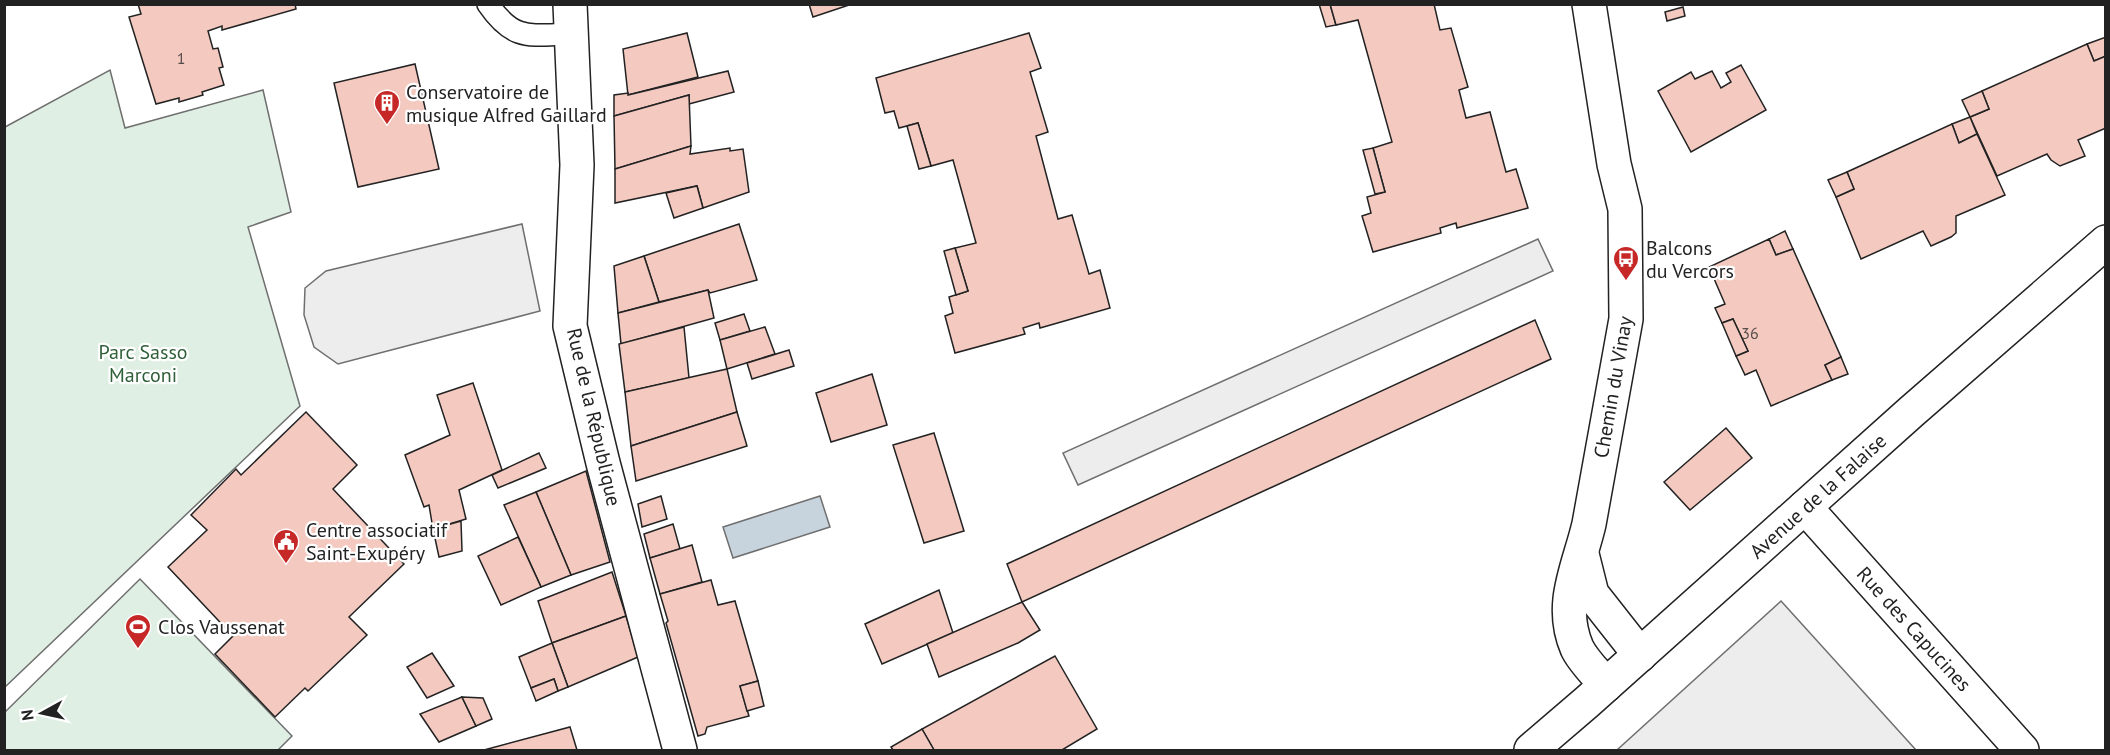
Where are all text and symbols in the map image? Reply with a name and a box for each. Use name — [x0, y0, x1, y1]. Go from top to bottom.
house number: 1 — [177, 48, 185, 68]
place label: Conservatoire de musique Alfred Gaillard — [406, 79, 607, 128]
building icon: Conservatoire de musique Alfred Gaillard — [372, 88, 402, 126]
place label: Balcons du Vercors — [1646, 235, 1734, 284]
bus stop icon: Balcons du Vercors — [1611, 244, 1641, 282]
street label: Chemin du Vinay — [1588, 313, 1638, 460]
house number: 36 — [1741, 323, 1759, 343]
street label: Rue de la République — [561, 326, 627, 508]
park label: Parc Sasso Marconi — [98, 339, 188, 388]
street label: Avenue de la Falaise — [1744, 428, 1892, 564]
place label: Centre associatif Saint-Exupéry — [306, 517, 449, 566]
public building icon: Centre associatif Saint-Exupéry — [271, 527, 301, 565]
street label: Rue des Capucines — [1851, 561, 1977, 697]
sports icon: Clos Vaussenat — [123, 612, 153, 650]
place label: Clos Vaussenat — [158, 614, 285, 640]
north arrow — [12, 683, 72, 743]
text: N — [17, 708, 38, 722]

